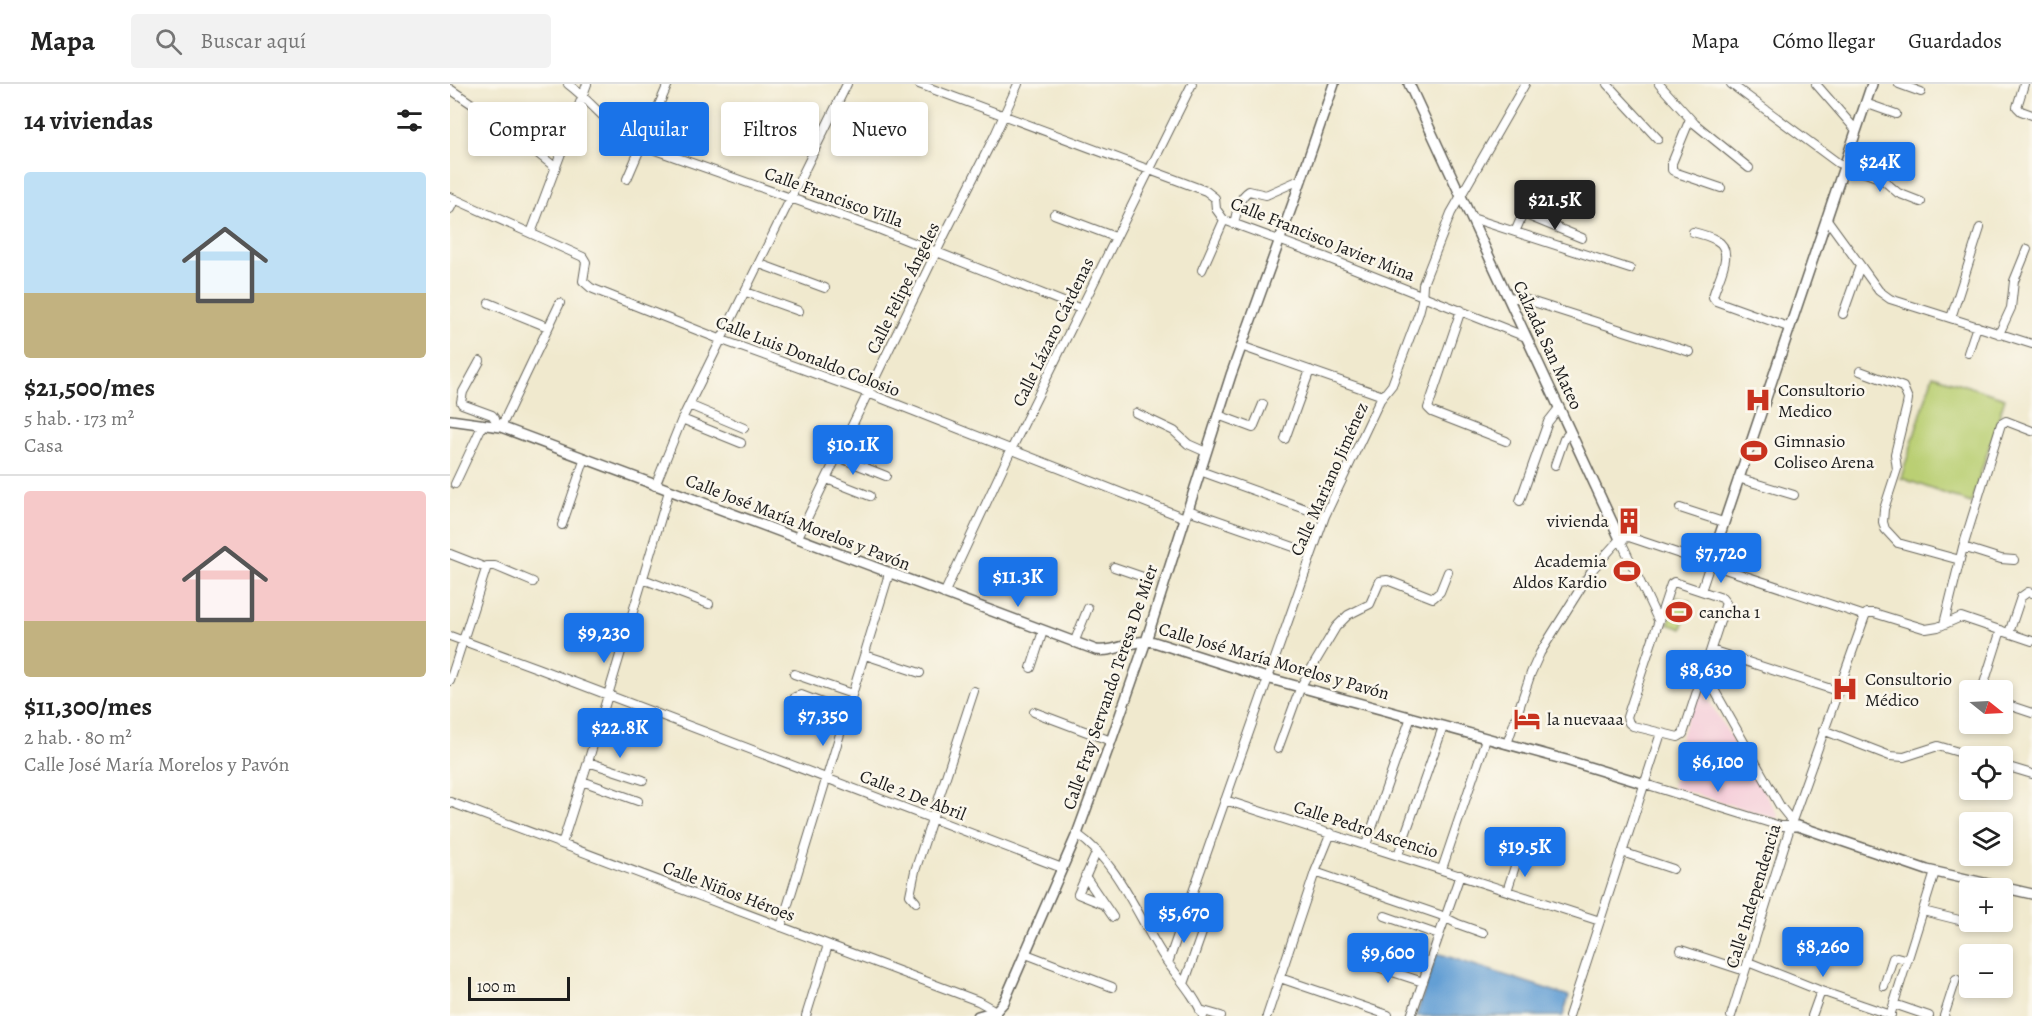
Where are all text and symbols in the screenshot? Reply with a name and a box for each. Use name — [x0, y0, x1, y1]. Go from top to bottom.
search box — [131, 14, 551, 68]
text: Mapa — [30, 22, 95, 60]
icon: search — [152, 25, 185, 58]
text: Buscar aquí — [200, 26, 306, 56]
text: Mapa — [1691, 27, 1739, 55]
text: Cómo llegar — [1772, 27, 1875, 55]
text: Guardados — [1908, 27, 2002, 55]
chip: Comprar — [468, 102, 587, 156]
chip: Alquilar — [599, 102, 709, 156]
chip: Filtros — [721, 102, 819, 156]
chip: Nuevo — [831, 102, 928, 156]
text: 14 viviendas — [24, 103, 153, 138]
icon: filters — [393, 104, 426, 137]
pin: $24K — [1844, 142, 1916, 193]
text: $24K — [1859, 148, 1901, 175]
street label: Calle Francisco Villa — [761, 161, 907, 233]
pin: $21.5K — [1506, 180, 1604, 231]
text: $21.5K — [1528, 186, 1582, 213]
street label: Calle Francisco Javier Mina — [1227, 191, 1419, 287]
icon: home — [171, 211, 279, 319]
street label: Calle Felipe Ángeles — [861, 218, 945, 358]
street label: Calle Lázaro Cárdenas — [1006, 253, 1100, 411]
street label: Calzada San Mateo — [1508, 277, 1588, 413]
street label: Calle Luis Donaldo Colosio — [712, 310, 904, 402]
text: $21,500/mes — [24, 370, 155, 405]
place label: Consultorio Medico — [1778, 378, 1865, 423]
hospital icon: Consultorio Medico — [1743, 385, 1773, 415]
street label: Calle Mariano Jiménez — [1284, 398, 1374, 560]
text: 5 hab. · 173 m² — [24, 405, 134, 432]
pin: $10.1K — [804, 425, 902, 476]
place label: Gimnasio Coliseo Arena — [1774, 429, 1875, 474]
text: $10.1K — [827, 431, 879, 458]
text: Casa — [24, 432, 63, 459]
sports icon: Gimnasio Coliseo Arena — [1739, 436, 1769, 466]
street label: Calle José María Morelos y Pavón — [682, 468, 914, 576]
building icon: vivienda — [1614, 506, 1644, 536]
place label: vivienda — [1546, 509, 1610, 533]
icon: home — [171, 530, 279, 638]
pin: $7,720 — [1672, 533, 1770, 584]
text: $7,720 — [1695, 539, 1747, 566]
place label: Academia Aldos Kardio — [1512, 549, 1608, 594]
sports icon: Academia Aldos Kardio — [1612, 556, 1642, 586]
pin: $11.3K — [969, 557, 1067, 608]
street label: Calle Fray Servando Teresa De Mier — [1057, 561, 1163, 813]
text: $11.3K — [993, 563, 1043, 590]
sports icon: cancha 1 — [1664, 597, 1694, 627]
place label: cancha 1 — [1699, 600, 1760, 624]
pin: $9,230 — [555, 613, 653, 664]
street label: Calle José María Morelos y Pavón — [1156, 617, 1392, 706]
text: $9,230 — [578, 619, 630, 646]
pin: $8,630 — [1657, 650, 1755, 701]
text: $8,630 — [1680, 656, 1732, 683]
place label: Consultorio Médico — [1865, 667, 1952, 712]
hospital icon: Consultorio Médico — [1830, 674, 1860, 704]
north arrow — [1959, 680, 2013, 734]
map controls — [1959, 680, 2013, 998]
text: $11,300/mes — [24, 689, 152, 724]
pin: $7,350 — [774, 696, 872, 747]
text: $7,350 — [798, 702, 848, 729]
hotel icon: la nuevaaa — [1512, 704, 1542, 734]
place label: la nuevaaa — [1547, 707, 1625, 731]
pin: $22.8K — [571, 708, 669, 759]
text: $22.8K — [592, 714, 648, 741]
text: 2 hab. · 80 m² — [24, 724, 132, 751]
pin: $6,100 — [1669, 742, 1767, 793]
button: locate — [1959, 746, 2013, 800]
text: $6,100 — [1692, 748, 1744, 775]
text: Calle José María Morelos y Pavón — [24, 751, 290, 778]
street label: Calle 2 De Abril — [856, 764, 970, 827]
street label: Calle Pedro Ascencio — [1291, 794, 1441, 864]
button: layers — [1959, 812, 2013, 866]
street label: Calle Independencia — [1720, 820, 1787, 971]
pin: $19.5K — [1476, 827, 1574, 878]
text: $19.5K — [1499, 833, 1551, 860]
street label: Calle Niños Héroes — [659, 855, 799, 927]
button: + — [1959, 878, 2013, 932]
pin: $5,670 — [1135, 893, 1233, 944]
text: $5,670 — [1158, 899, 1210, 926]
pin: $8,260 — [1774, 927, 1872, 978]
pin: $9,600 — [1339, 933, 1437, 984]
text: $8,260 — [1796, 933, 1850, 960]
text: $9,600 — [1361, 939, 1415, 966]
button: − — [1959, 944, 2013, 998]
scale bar — [468, 974, 570, 1002]
text: 100 m — [477, 976, 516, 998]

